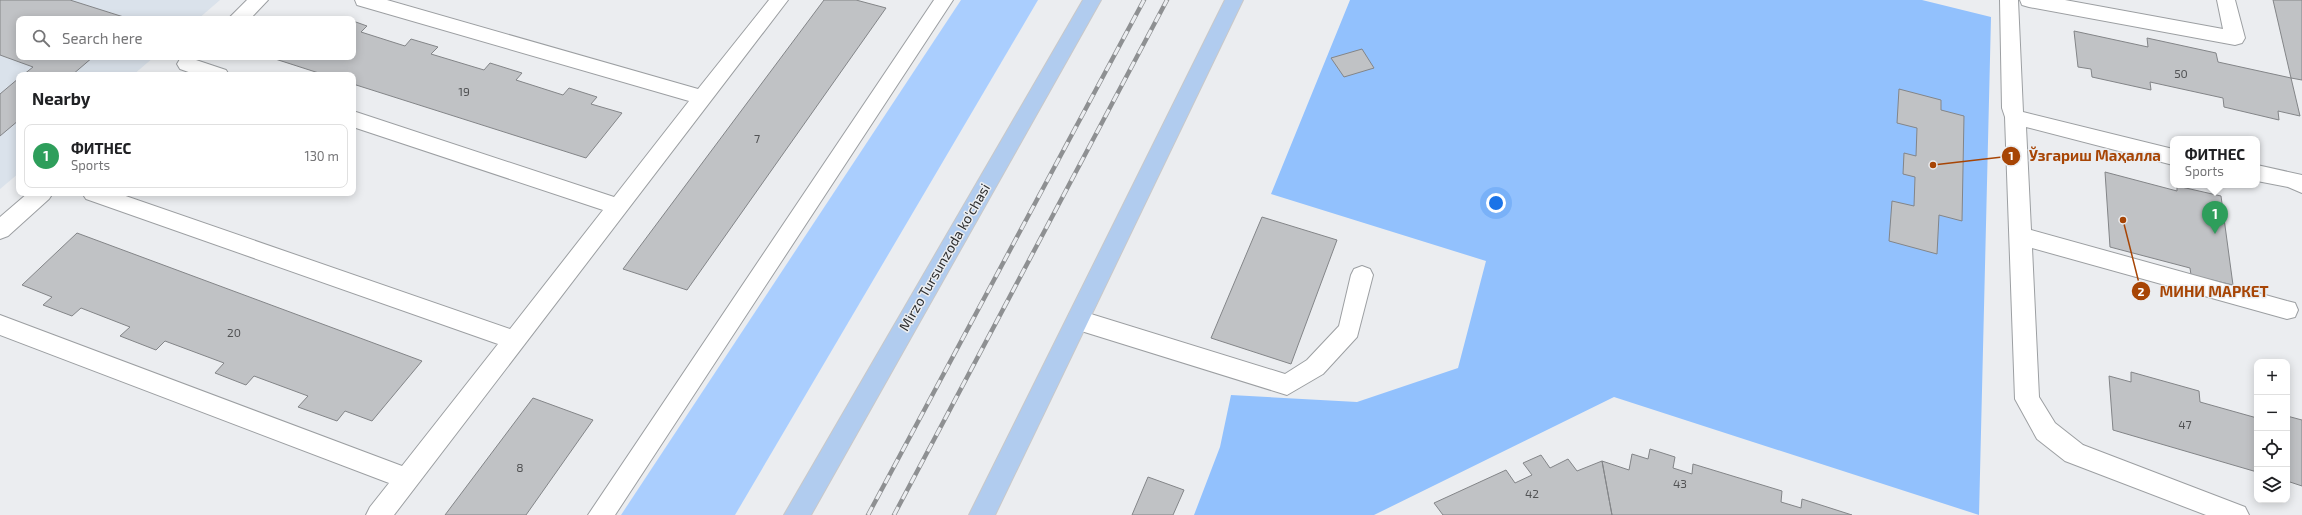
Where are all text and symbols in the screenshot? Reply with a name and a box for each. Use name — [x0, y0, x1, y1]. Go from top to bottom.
search box — [16, 16, 356, 60]
icon: search — [30, 27, 52, 49]
text: Search here — [62, 29, 143, 47]
house number: 50 — [2174, 66, 2188, 80]
house number: 19 — [458, 84, 470, 98]
text: Nearby — [32, 88, 90, 108]
house number: 7 — [754, 131, 760, 145]
popup — [2170, 136, 2260, 188]
text: ФИТНЕС — [71, 139, 131, 157]
callout: Ўзгариш Маҳалла — [2001, 142, 2169, 169]
text: ФИТНЕС — [2185, 145, 2245, 163]
text: Ўзгариш Маҳалла — [2029, 146, 2161, 164]
text: 1 — [43, 148, 49, 164]
text: 130 m — [304, 148, 339, 164]
text: 1 — [2008, 148, 2014, 162]
text: Sports — [71, 157, 110, 173]
text: Sports — [2185, 163, 2224, 179]
street label: Mirzo Tursunzoda ko'chasi — [895, 180, 993, 334]
your location — [1486, 193, 1506, 213]
pin: 1 — [2202, 201, 2228, 234]
callout: МИНИ МАРКЕТ — [2131, 278, 2276, 305]
text: МИНИ МАРКЕТ — [2159, 282, 2269, 300]
text: 2 — [2138, 284, 2145, 298]
house number: 20 — [227, 325, 241, 339]
map controls — [2254, 359, 2290, 503]
button: + — [2254, 359, 2290, 395]
button: − — [2254, 395, 2290, 431]
house number: 47 — [2178, 417, 2192, 431]
button: locate — [2254, 431, 2290, 467]
house number: 8 — [516, 460, 524, 474]
button: layers — [2254, 467, 2290, 503]
house number: 43 — [1673, 476, 1687, 490]
house number: 42 — [1525, 486, 1539, 500]

